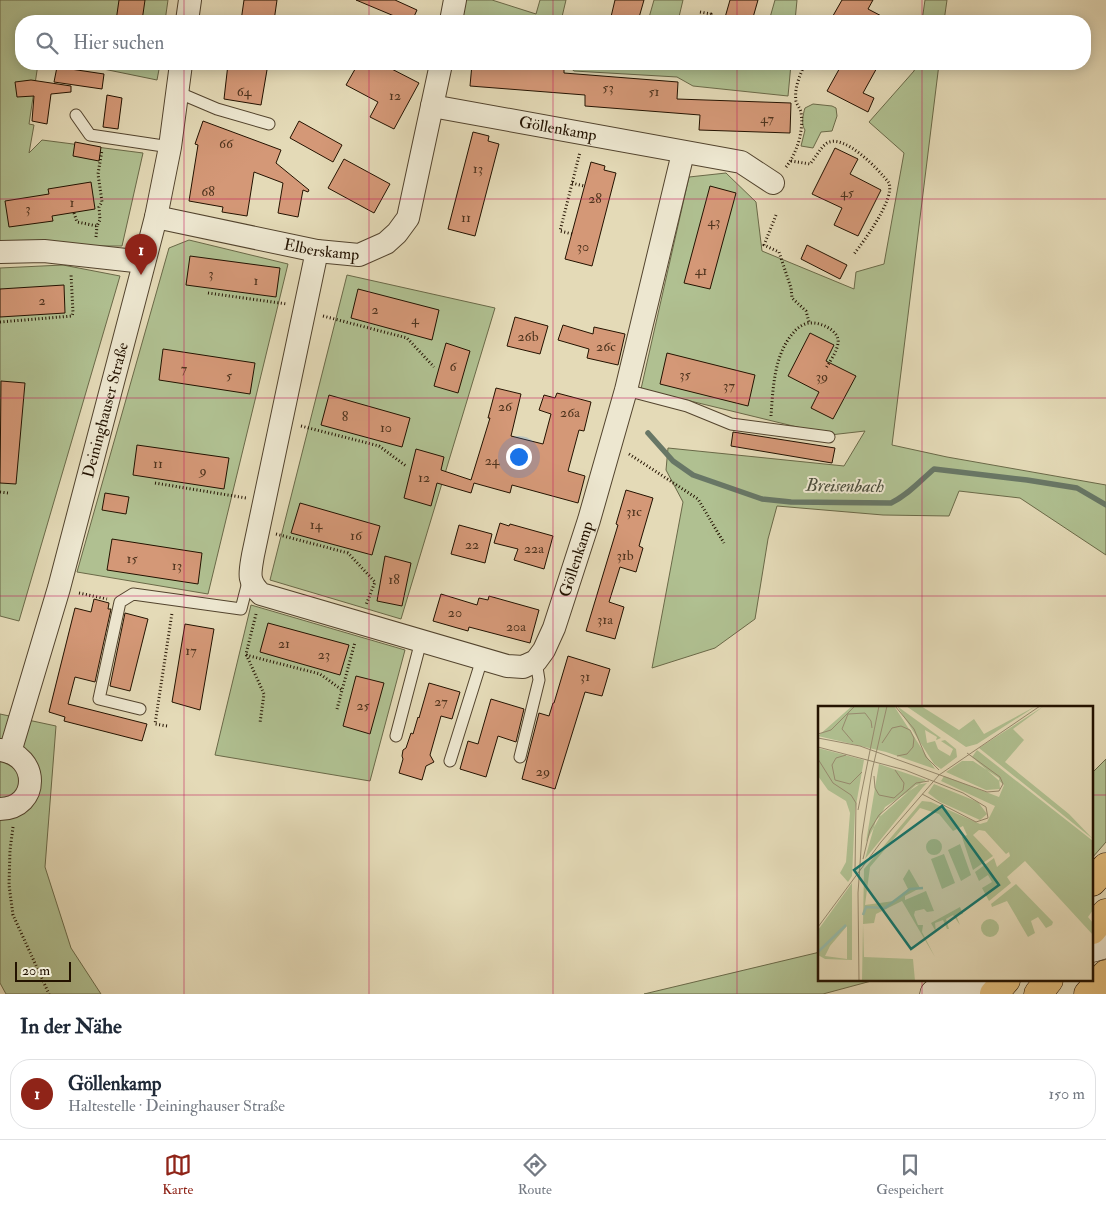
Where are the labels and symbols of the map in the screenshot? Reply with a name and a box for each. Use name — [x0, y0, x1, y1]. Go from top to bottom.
house number: 53 — [602, 79, 614, 96]
house number: 64 — [237, 83, 253, 100]
house number: 51 — [648, 83, 660, 100]
house number: 12 — [389, 87, 401, 104]
house number: 47 — [760, 110, 774, 127]
street label: Göllenkamp — [517, 112, 598, 147]
house number: 66 — [219, 135, 234, 152]
house number: 13 — [473, 160, 483, 177]
house number: 68 — [201, 183, 215, 200]
house number: 45 — [840, 184, 855, 201]
house number: 28 — [588, 190, 602, 207]
house number: 1 — [70, 194, 75, 211]
house number: 3 — [25, 200, 31, 217]
house number: 11 — [461, 209, 471, 226]
house number: 43 — [708, 213, 720, 230]
pin: 1 — [125, 234, 157, 275]
street label: Elberskamp — [282, 234, 360, 266]
house number: 30 — [577, 238, 589, 255]
house number: 41 — [695, 262, 707, 279]
house number: 3 — [208, 265, 214, 282]
house number: 1 — [254, 272, 259, 289]
house number: 2 — [38, 292, 46, 309]
house number: 2 — [371, 301, 379, 318]
house number: 4 — [411, 311, 420, 328]
house number: 26b — [517, 328, 539, 345]
house number: 26c — [596, 338, 616, 355]
street label: Deininghauser Straße — [78, 340, 133, 480]
house number: 6 — [449, 358, 457, 375]
house number: 7 — [181, 360, 188, 377]
house number: 35 — [679, 366, 692, 383]
house number: 5 — [226, 367, 233, 384]
house number: 39 — [816, 368, 828, 385]
house number: 37 — [723, 377, 735, 394]
house number: 26 — [498, 398, 513, 415]
house number: 26a — [560, 404, 580, 421]
house number: 8 — [342, 408, 349, 425]
house number: 10 — [380, 419, 392, 436]
your location — [506, 444, 532, 470]
house number: 24 — [485, 452, 501, 469]
house number: 11 — [153, 455, 163, 472]
house number: 9 — [198, 462, 207, 479]
house number: 12 — [418, 469, 430, 486]
water label: Breisenbach — [805, 474, 884, 498]
house number: 31c — [626, 503, 642, 520]
house number: 14 — [310, 516, 324, 533]
street label: Göllenkamp — [555, 519, 599, 600]
house number: 16 — [350, 527, 363, 544]
house number: 22 — [465, 536, 479, 553]
house number: 22a — [524, 540, 544, 557]
house number: 31b — [616, 547, 634, 564]
house number: 15 — [126, 550, 138, 567]
house number: 13 — [172, 557, 182, 574]
house number: 18 — [388, 571, 400, 588]
house number: 20 — [448, 604, 462, 621]
house number: 31a — [597, 611, 613, 628]
house number: 20a — [506, 618, 526, 635]
house number: 21 — [278, 635, 290, 652]
house number: 17 — [185, 642, 197, 659]
house number: 23 — [318, 646, 330, 663]
house number: 31 — [580, 668, 590, 685]
house number: 27 — [434, 693, 448, 710]
house number: 25 — [356, 697, 370, 714]
inset map — [818, 706, 1094, 982]
house number: 29 — [536, 763, 550, 780]
scale bar — [15, 959, 71, 982]

